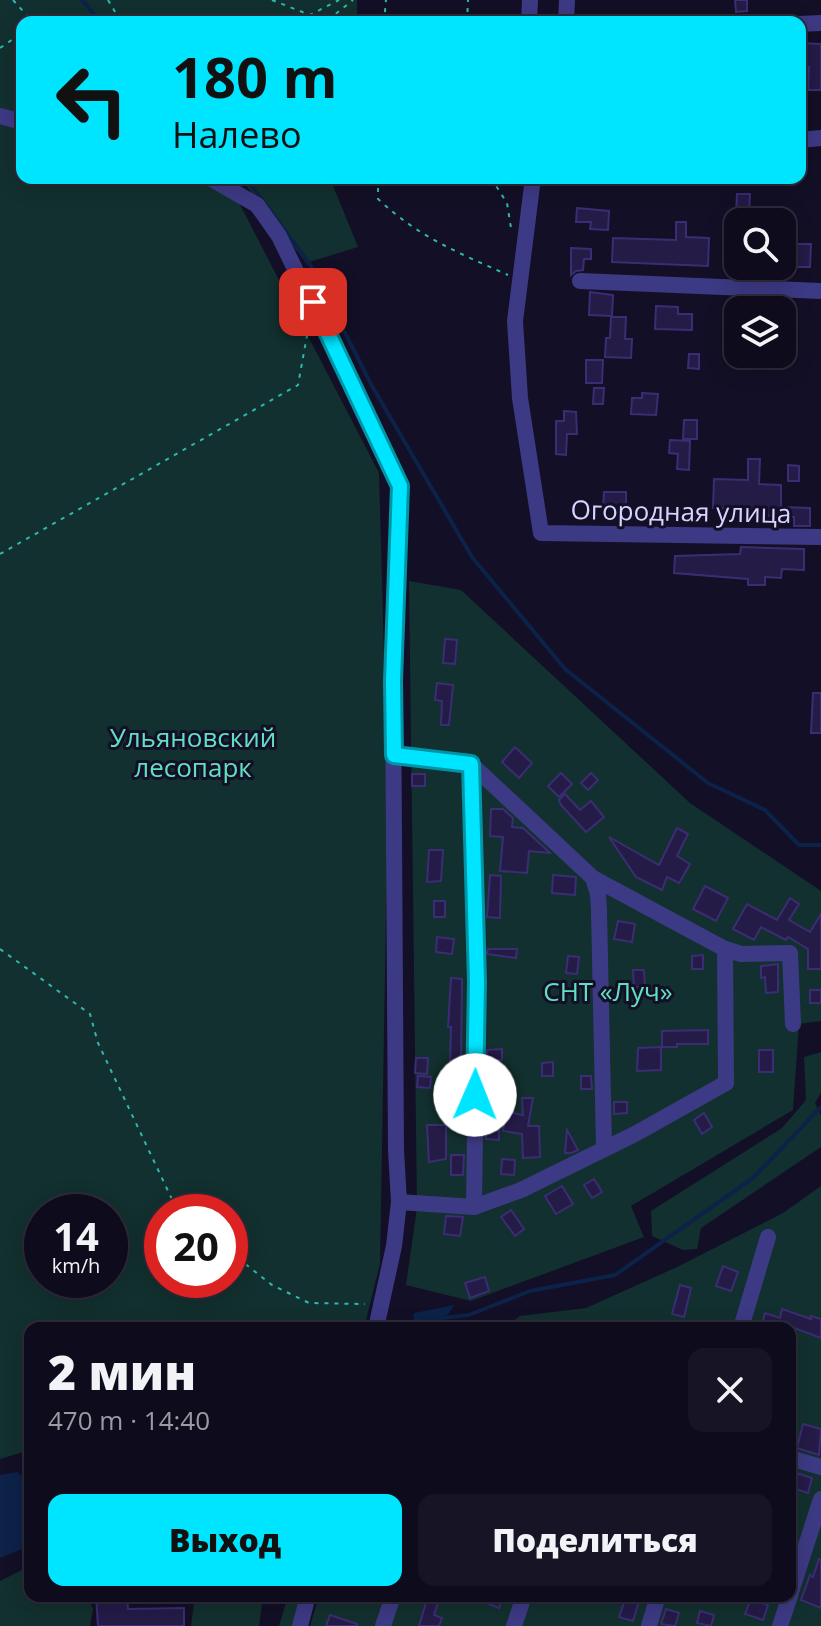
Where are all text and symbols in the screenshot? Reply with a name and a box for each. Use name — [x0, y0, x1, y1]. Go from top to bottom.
text: 180 m — [172, 38, 338, 114]
icon: left — [40, 48, 144, 152]
text: Налево — [172, 110, 302, 159]
map controls — [724, 208, 796, 368]
button: search — [724, 208, 796, 280]
pin — [279, 268, 347, 336]
icon: arrive — [291, 280, 335, 324]
button: layers — [724, 296, 796, 368]
street label: Огородная улица — [570, 491, 792, 531]
park label: Ульяновский лесопарк — [110, 719, 276, 785]
park label: СНТ «Луч» — [543, 973, 673, 1009]
position arrow — [433, 1053, 517, 1137]
speed limit sign: 20 — [144, 1194, 248, 1298]
text: 14 — [53, 1208, 99, 1263]
text: km/h — [52, 1252, 100, 1279]
text: 2 мин — [48, 1339, 196, 1404]
button: close — [688, 1348, 772, 1432]
text: 470 m · 14:40 — [48, 1402, 210, 1438]
button: Выход — [48, 1494, 402, 1586]
button: Поделиться — [418, 1494, 772, 1586]

